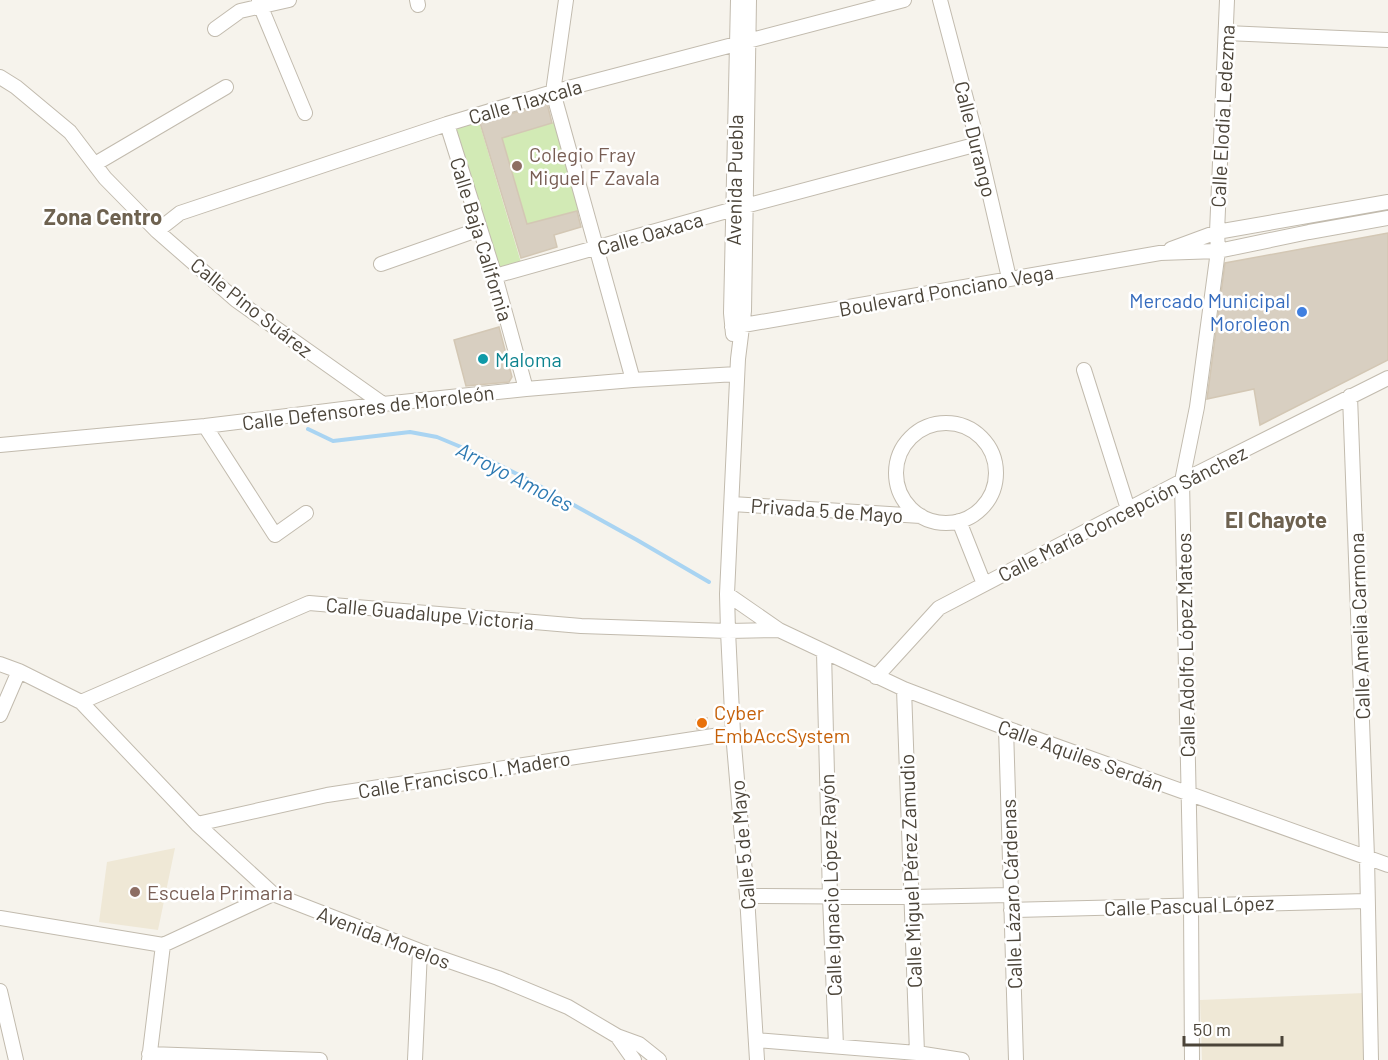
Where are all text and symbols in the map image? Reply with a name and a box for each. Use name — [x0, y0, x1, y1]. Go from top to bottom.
street label: Calle Elodia Ledezma — [1205, 24, 1239, 208]
street label: Calle Tlaxcala — [466, 73, 584, 129]
street label: Calle Durango — [950, 78, 1002, 200]
street label: Avenida Puebla — [721, 114, 747, 246]
place label: Colegio Fray Miguel F Zavala — [529, 142, 660, 189]
street label: Calle Baja California — [446, 154, 518, 324]
marker: Colegio Fray Miguel F Zavala — [510, 159, 524, 173]
district label: Zona Centro — [44, 203, 162, 229]
street label: Calle Oaxaca — [594, 206, 706, 260]
street label: Calle Pino Suárez — [186, 252, 318, 362]
street label: Boulevard Ponciano Vega — [837, 259, 1055, 321]
place label: Mercado Municipal Moroleon — [1129, 288, 1290, 335]
marker: Mercado Municipal Moroleon — [1295, 305, 1309, 319]
place label: Maloma — [495, 347, 562, 371]
marker: Maloma — [476, 352, 490, 366]
street label: Calle Defensores de Moroleón — [240, 380, 496, 434]
water label: Arroyo Amoles — [453, 436, 578, 516]
street label: Calle María Concepción Sánchez — [994, 440, 1250, 586]
street label: Privada 5 de Mayo — [750, 493, 904, 527]
district label: El Chayote — [1225, 506, 1327, 532]
street label: Calle Amelia Carmona — [1344, 532, 1374, 720]
street label: Calle Adolfo López Mateos — [1171, 533, 1199, 757]
street label: Calle Guadalupe Victoria — [325, 592, 535, 634]
place label: Cyber EmbAccSystem — [714, 700, 850, 747]
street label: Calle Aquiles Serdán — [995, 714, 1167, 796]
marker: Cyber EmbAccSystem — [695, 716, 709, 730]
street label: Calle Francisco I. Madero — [356, 745, 572, 803]
street label: Calle Miguel Pérez Zamudio — [894, 753, 926, 989]
street label: Calle Ignacio López Rayón — [814, 773, 846, 997]
street label: Calle 5 de Mayo — [724, 779, 760, 911]
street label: Calle Lázaro Cárdenas — [996, 798, 1026, 990]
place label: Escuela Primaria — [147, 880, 293, 904]
marker: Escuela Primaria — [128, 885, 142, 899]
street label: Calle Pascual López — [1104, 890, 1275, 920]
street label: Avenida Morelos — [314, 901, 454, 973]
scale bar — [1184, 1009, 1282, 1047]
text: 50 m — [1193, 1018, 1231, 1040]

